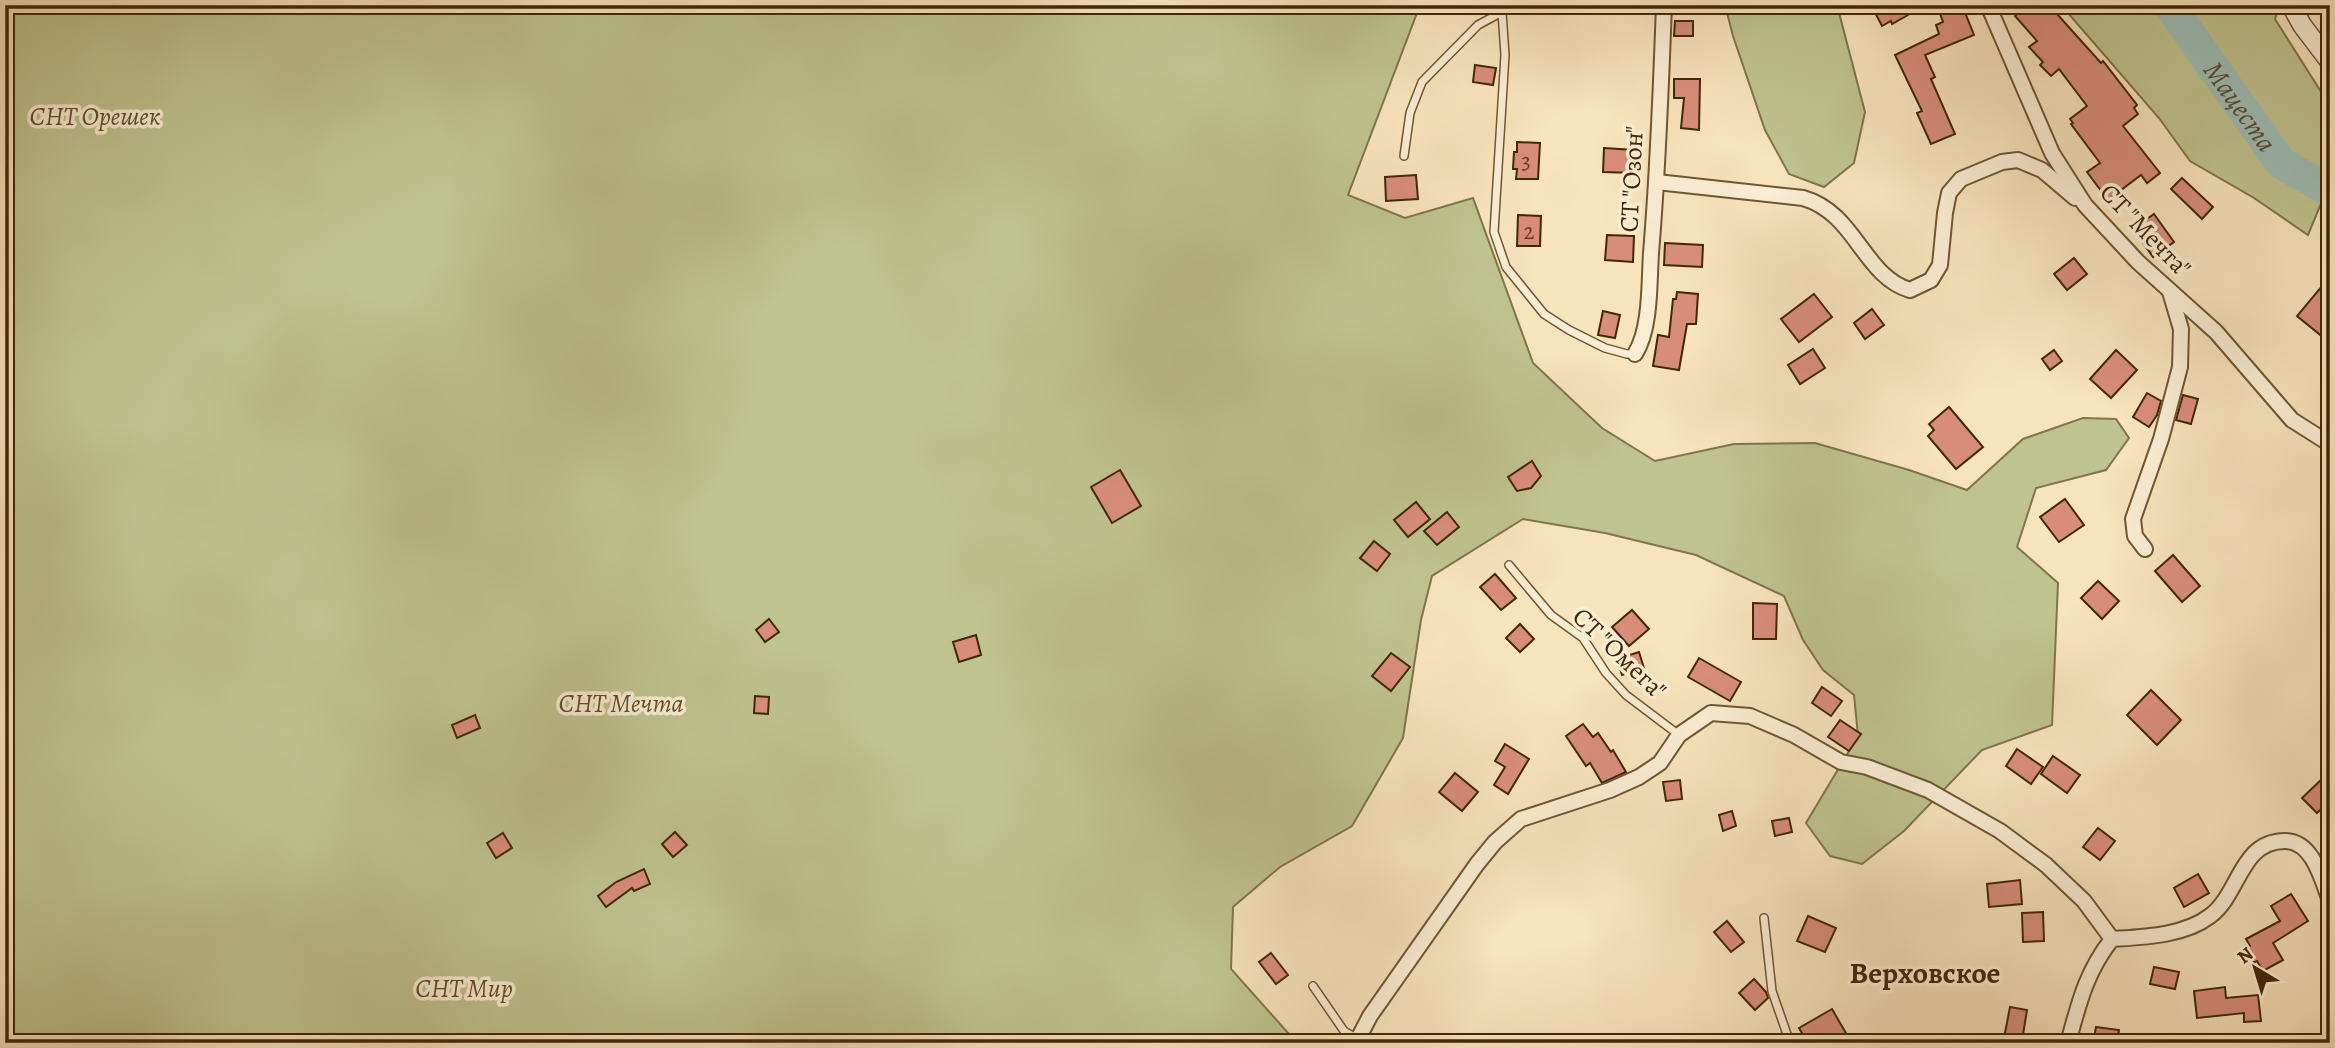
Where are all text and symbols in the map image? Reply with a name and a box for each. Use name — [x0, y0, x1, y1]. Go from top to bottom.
water label: Мацеста — [2194, 53, 2285, 160]
park label: СНТ Орешек — [29, 99, 161, 134]
street label: СТ "Озон" — [1611, 125, 1652, 233]
house number: 3 — [1521, 146, 1531, 177]
street label: СТ "Мечта" — [2092, 176, 2199, 285]
house number: 2 — [1524, 216, 1535, 247]
street label: СТ "Омега" — [1565, 600, 1674, 707]
park label: СНТ Мечта — [558, 686, 684, 721]
north arrow — [2220, 932, 2290, 1002]
text: N — [2232, 941, 2259, 970]
district label: Верховское — [1850, 953, 2000, 993]
park label: СНТ Мир — [415, 971, 513, 1006]

